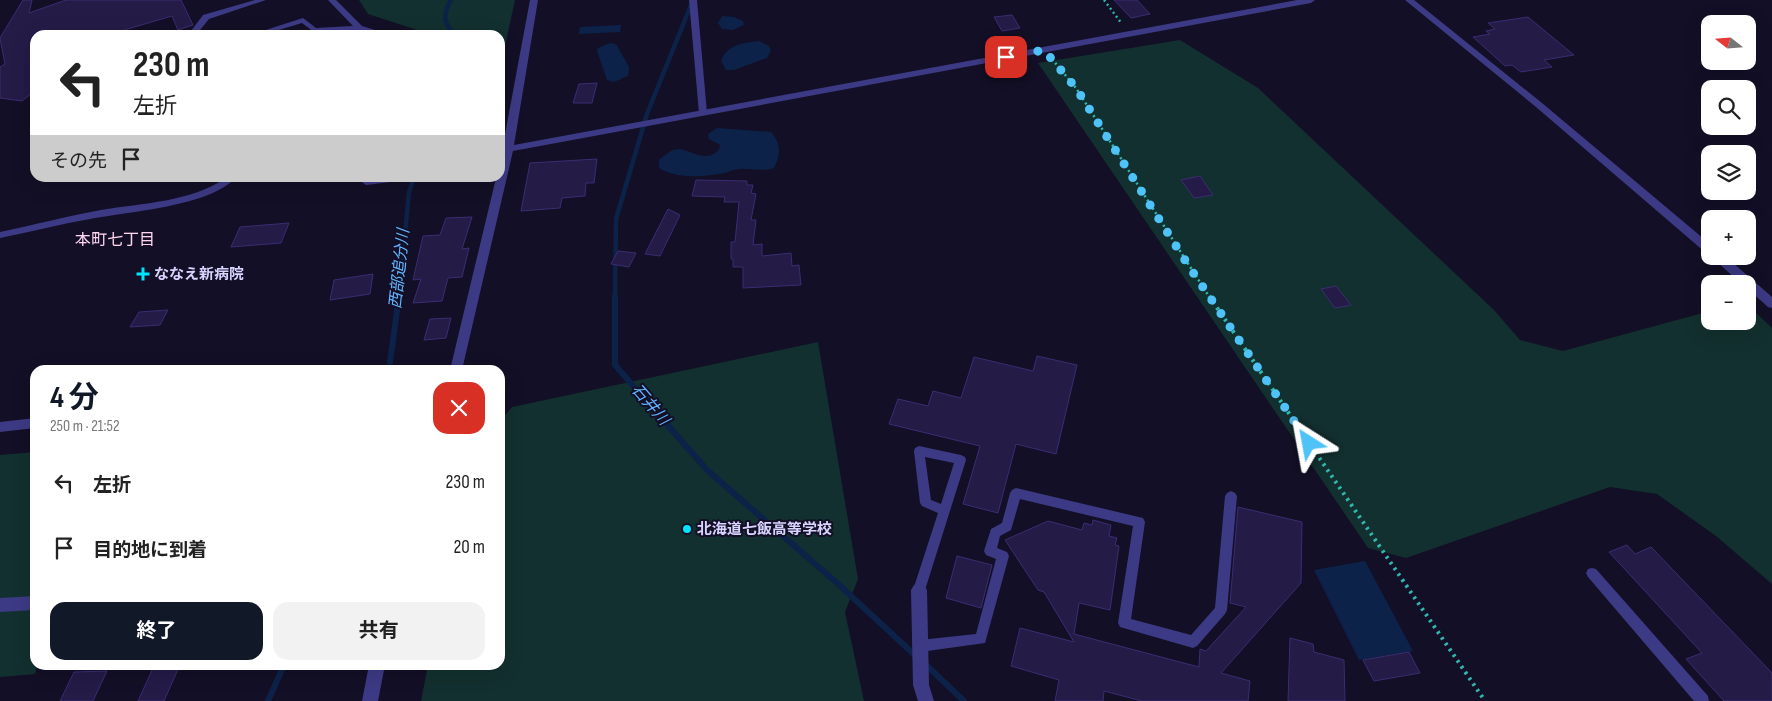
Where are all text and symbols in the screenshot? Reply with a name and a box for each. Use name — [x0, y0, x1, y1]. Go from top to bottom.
north arrow — [1701, 15, 1756, 70]
map controls — [1701, 15, 1756, 330]
pin — [985, 36, 1027, 78]
icon: arrive — [992, 43, 1020, 71]
text: 230 m — [133, 44, 209, 87]
icon: left — [50, 50, 115, 115]
button: search — [1701, 80, 1756, 135]
text: 左折 — [133, 93, 177, 120]
icon: arrive — [117, 145, 145, 173]
button: layers — [1701, 145, 1756, 200]
text: その先 — [50, 150, 107, 173]
button: + — [1701, 210, 1756, 265]
water label: 西部追分川 — [386, 226, 414, 310]
district label: 本町七丁目 — [75, 231, 155, 250]
place label: ななえ新病院 — [154, 265, 244, 284]
marker: ななえ新病院 — [136, 267, 150, 281]
button: − — [1701, 275, 1756, 330]
text: 4 分 — [50, 380, 99, 416]
water label: 石井川 — [627, 381, 674, 431]
button: close — [433, 382, 485, 434]
position arrow — [1282, 416, 1334, 468]
text: 250 m · 21:52 — [50, 417, 120, 436]
icon: left — [50, 469, 78, 497]
text: 230 m — [445, 471, 485, 494]
text: 左折 — [93, 474, 131, 497]
place label: 北海道七飯高等学校 — [697, 520, 832, 539]
marker: 北海道七飯高等学校 — [681, 523, 693, 535]
icon: arrive — [50, 534, 78, 562]
text: 20 m — [453, 536, 485, 559]
text: 目的地に到着 — [93, 539, 207, 562]
button: 終了 — [50, 602, 263, 660]
button: 共有 — [273, 602, 485, 660]

